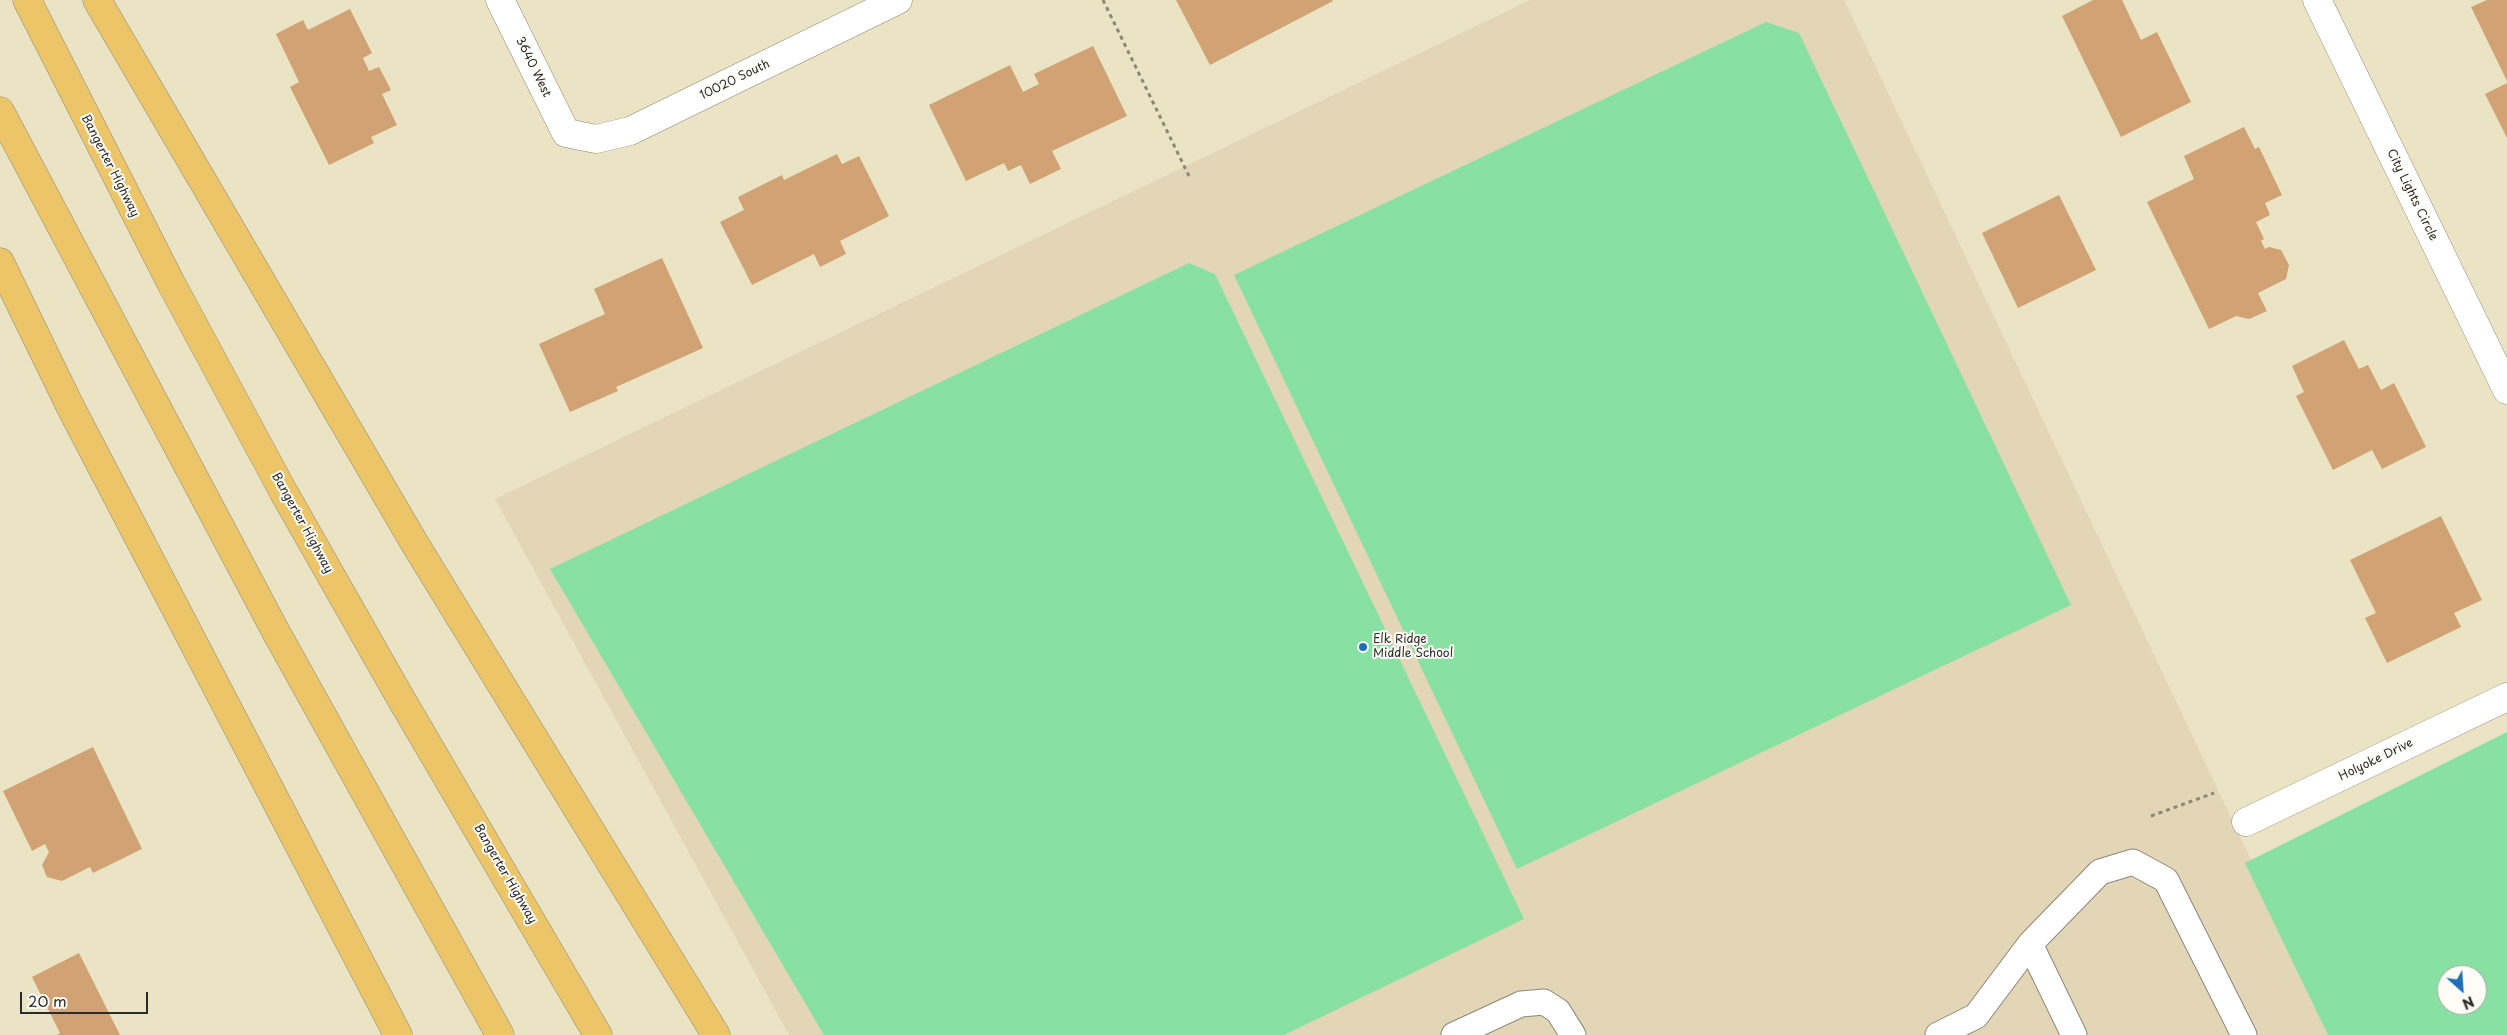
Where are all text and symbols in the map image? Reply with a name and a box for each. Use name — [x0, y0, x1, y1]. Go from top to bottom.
street label: 3640 West — [512, 35, 554, 99]
street label: 10020 South — [698, 57, 772, 103]
street label: Bangerter Highway — [78, 113, 142, 219]
street label: City Lights Circle — [2383, 147, 2441, 243]
street label: Bangerter Highway — [268, 470, 336, 576]
place label: Elk Ridge Middle School — [1373, 633, 1453, 661]
marker: Elk Ridge Middle School — [1357, 641, 1369, 653]
street label: Holyoke Drive — [2337, 736, 2415, 784]
street label: Bangerter Highway — [471, 822, 539, 926]
north arrow — [2437, 965, 2487, 1015]
scale bar — [22, 982, 150, 1014]
text: 20 m — [28, 989, 67, 1012]
text: N — [2459, 991, 2478, 1015]

